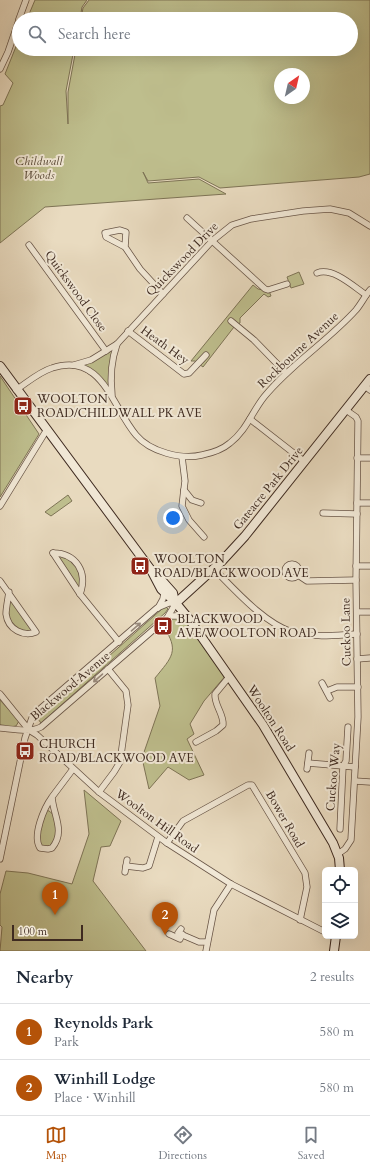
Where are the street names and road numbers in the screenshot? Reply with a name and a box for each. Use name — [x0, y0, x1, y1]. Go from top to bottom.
street label: Quickswood Drive — [142, 218, 222, 300]
street label: Quickswood Close — [41, 247, 111, 335]
street label: Rockbourne Avenue — [254, 308, 342, 392]
street label: Heath Hey — [138, 322, 193, 368]
street label: Gateacre Park Drive — [229, 443, 307, 533]
street label: Cuckoo Lane — [337, 598, 355, 666]
street label: Blackwood Avenue — [27, 648, 113, 724]
street label: Woolton Road — [243, 681, 299, 755]
street label: Cuckoo Way — [322, 741, 344, 812]
street label: Woolton Hill Road — [112, 785, 202, 857]
street label: Bower Road — [262, 787, 308, 851]

